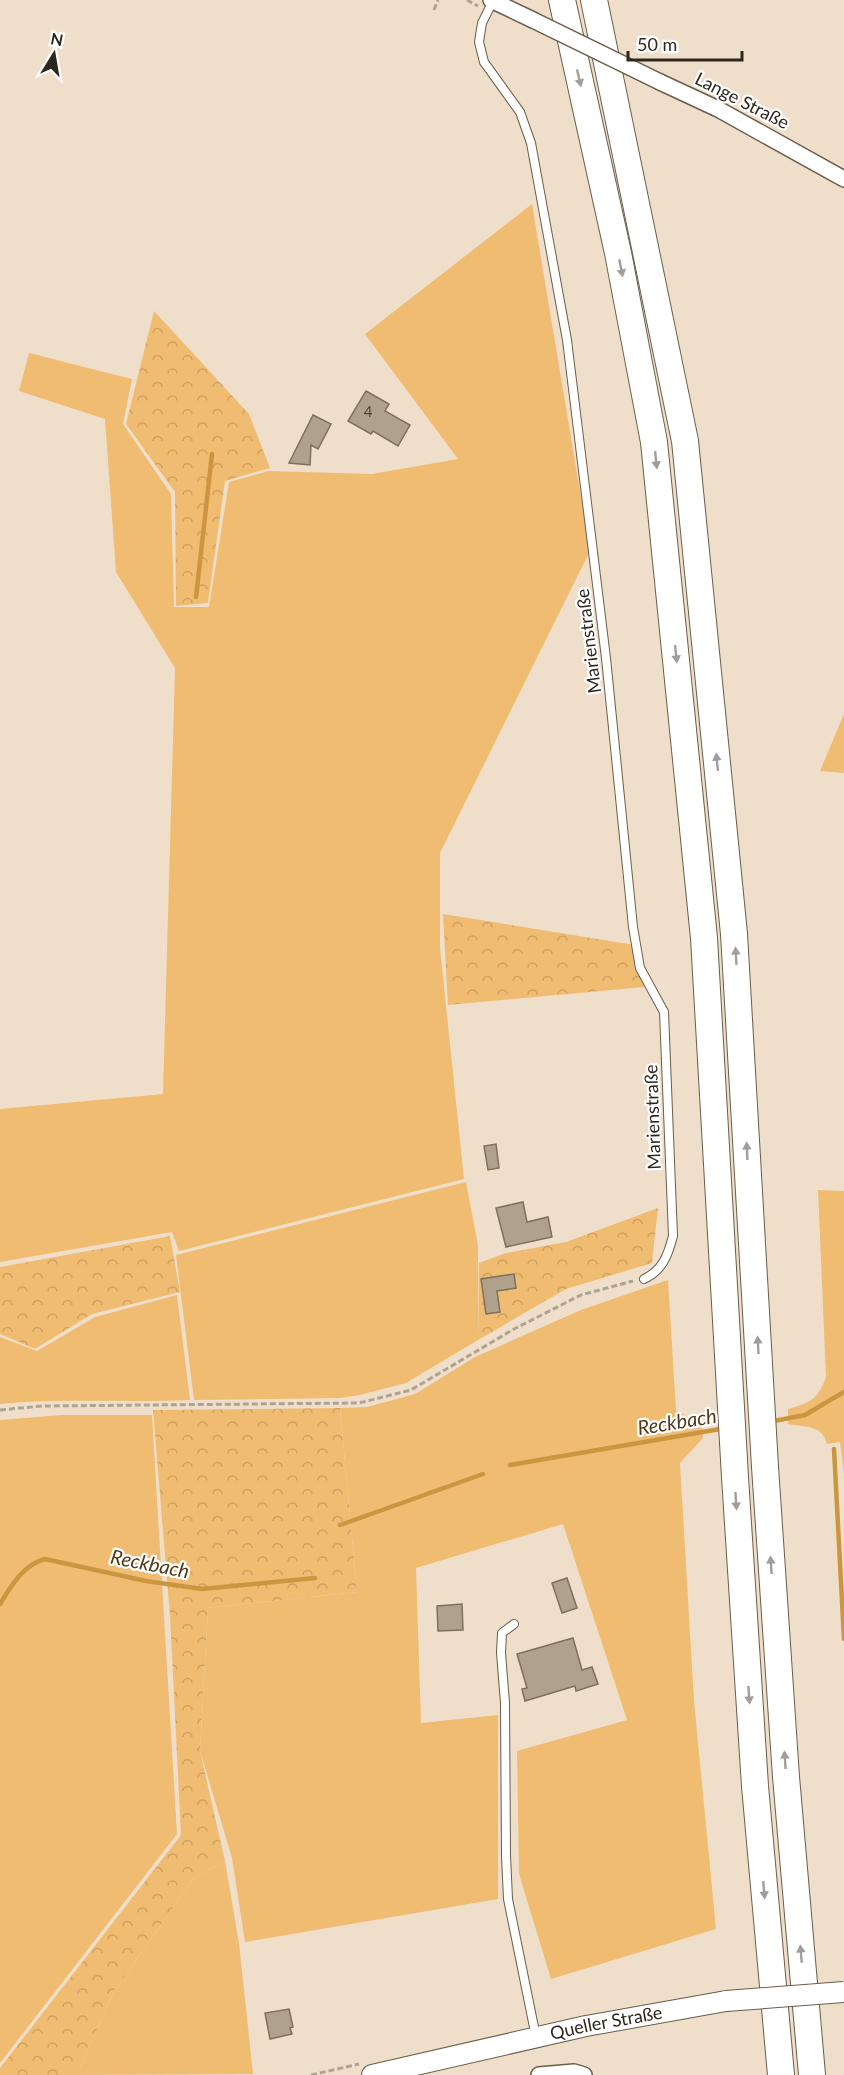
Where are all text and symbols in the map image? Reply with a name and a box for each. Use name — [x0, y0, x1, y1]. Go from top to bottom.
north arrow — [24, 24, 84, 84]
scale bar — [628, 24, 742, 62]
text: N — [49, 28, 65, 49]
text: 50 m — [637, 33, 677, 55]
street label: Lange Straße — [692, 67, 793, 133]
one-way arrow — [575, 68, 584, 87]
one-way arrow — [617, 259, 626, 278]
house number: 4 — [364, 402, 373, 420]
one-way arrow — [651, 450, 661, 469]
street label: Marienstraße — [571, 587, 605, 695]
one-way arrow — [671, 644, 681, 663]
one-way arrow — [712, 752, 722, 771]
one-way arrow — [731, 947, 740, 966]
street label: Marienstraße — [639, 1064, 665, 1170]
one-way arrow — [742, 1141, 751, 1160]
one-way arrow — [753, 1336, 762, 1355]
water label: Reckbach — [636, 1403, 718, 1439]
one-way arrow — [731, 1491, 741, 1510]
water label: Reckbach — [109, 1544, 192, 1582]
one-way arrow — [767, 1556, 776, 1575]
one-way arrow — [744, 1686, 754, 1705]
one-way arrow — [780, 1750, 789, 1769]
one-way arrow — [760, 1880, 769, 1899]
one-way arrow — [796, 1944, 806, 1963]
street label: Queller Straße — [548, 2001, 664, 2044]

